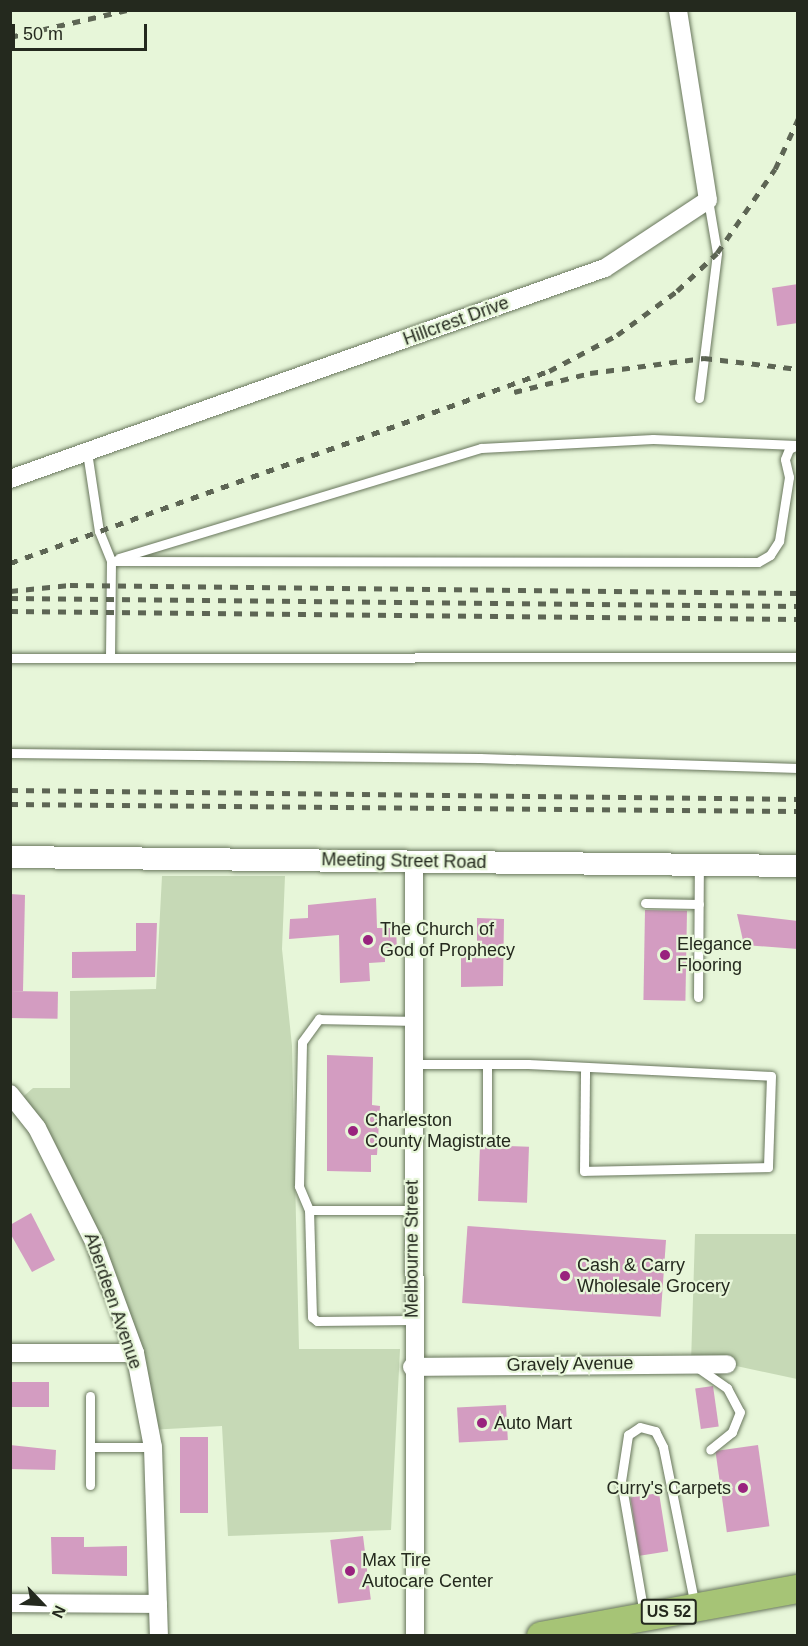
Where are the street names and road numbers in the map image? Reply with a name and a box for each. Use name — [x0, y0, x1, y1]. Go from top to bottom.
street label: Hillcrest Drive — [400, 292, 512, 350]
street label: Meeting Street Road — [321, 849, 487, 873]
street label: Melbourne Street — [401, 1180, 423, 1318]
street label: Aberdeen Avenue — [79, 1230, 147, 1372]
street label: Gravely Avenue — [506, 1352, 634, 1376]
road number: US 52 — [640, 1599, 698, 1625]

